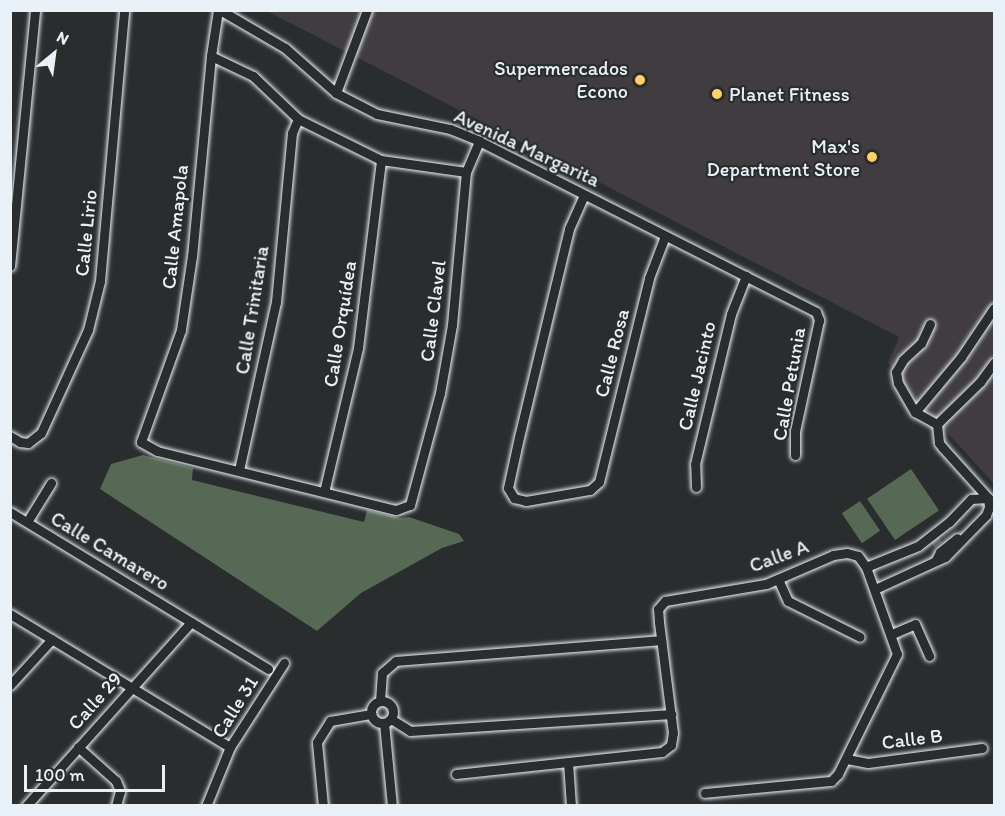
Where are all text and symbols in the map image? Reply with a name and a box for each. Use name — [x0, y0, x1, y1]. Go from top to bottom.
north arrow — [24, 24, 84, 84]
text: N — [54, 27, 72, 49]
place label: Supermercados Econo — [494, 56, 628, 103]
marker: Supermercados Econo — [633, 73, 647, 87]
place label: Planet Fitness — [729, 82, 850, 106]
marker: Planet Fitness — [710, 87, 724, 101]
street label: Avenida Margarita — [450, 104, 604, 192]
place label: Max's Department Store — [707, 134, 860, 181]
marker: Max's Department Store — [865, 150, 879, 164]
street label: Calle Amapola — [157, 164, 193, 290]
street label: Calle Lirio — [70, 188, 102, 278]
street label: Calle Trinitaria — [230, 245, 274, 375]
street label: Calle Orquídea — [318, 259, 362, 389]
street label: Calle Clavel — [415, 259, 451, 363]
street label: Calle Rosa — [590, 307, 634, 399]
street label: Calle Jacinto — [673, 319, 721, 433]
street label: Calle Petunia — [767, 326, 811, 442]
street label: Calle Camarero — [46, 506, 174, 596]
street label: Calle A — [746, 534, 812, 578]
street label: Calle 29 — [63, 667, 127, 735]
street label: Calle 31 — [207, 671, 263, 743]
street label: Calle B — [880, 723, 944, 755]
scale bar — [27, 753, 168, 791]
text: 100 m — [35, 764, 85, 786]

